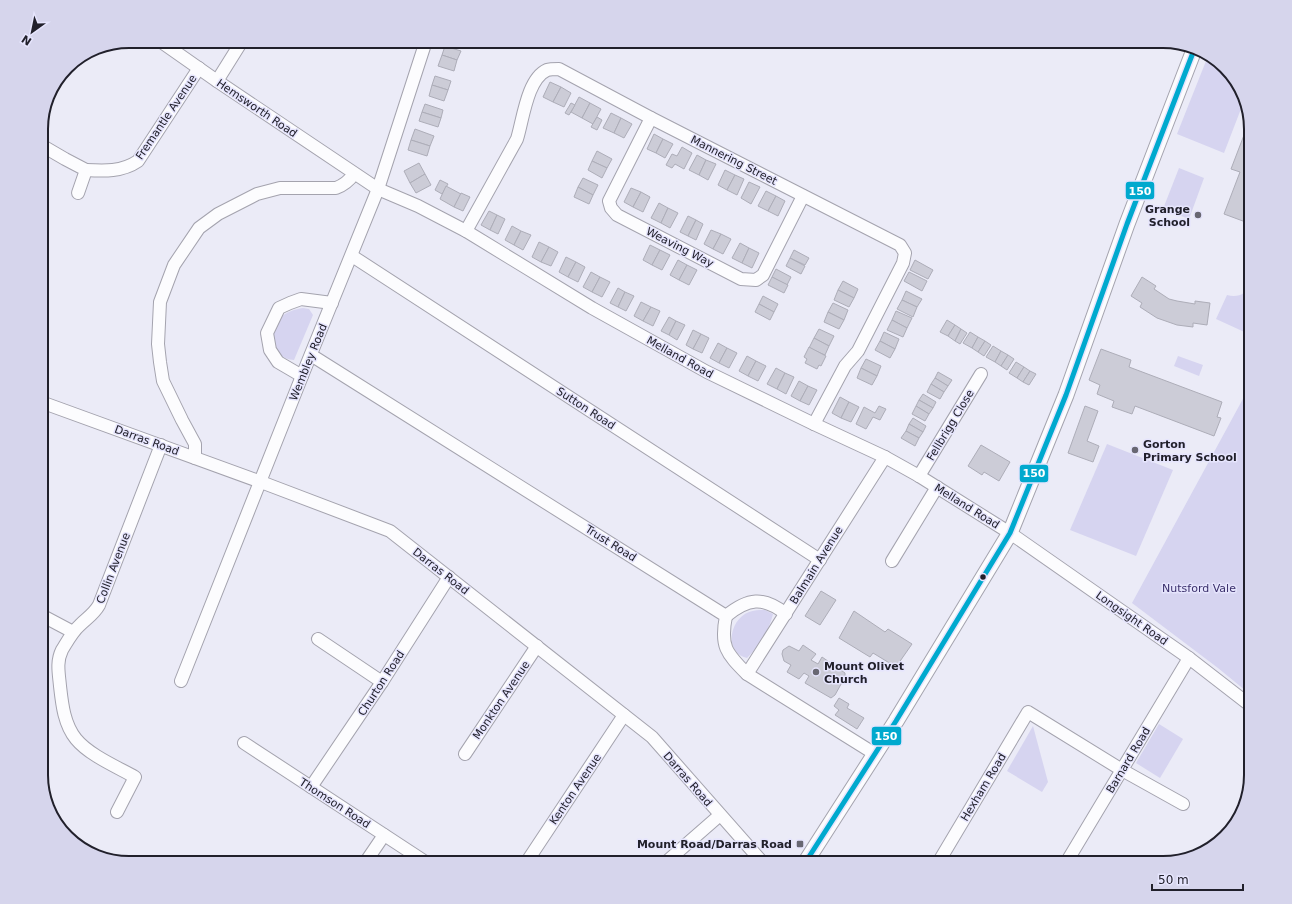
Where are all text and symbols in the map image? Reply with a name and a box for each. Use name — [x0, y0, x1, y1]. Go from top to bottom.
north arrow — [12, 12, 52, 52]
text: N — [19, 32, 34, 48]
street label: Fremantle Avenue — [133, 72, 200, 162]
street label: Hemsworth Road — [214, 77, 299, 140]
street label: Mannering Street — [688, 133, 780, 188]
line badge: 150 — [1125, 181, 1155, 200]
text: 150 — [1129, 185, 1152, 198]
place label: Grange School — [1145, 203, 1190, 229]
marker: Grange School — [1193, 210, 1203, 220]
street label: Weaving Way — [644, 225, 716, 270]
street label: Wembley Road — [287, 322, 330, 403]
street label: Melland Road — [644, 334, 715, 381]
street label: Sutton Road — [554, 385, 618, 432]
street label: Fellbrigg Close — [924, 387, 977, 463]
street label: Darras Road — [113, 423, 181, 458]
place label: Gorton Primary School — [1143, 438, 1237, 464]
marker: Gorton Primary School — [1130, 445, 1140, 455]
line badge: 150 — [1019, 464, 1049, 483]
text: 150 — [1023, 467, 1046, 480]
street label: Melland Road — [932, 481, 1002, 532]
street label: Trust Road — [582, 522, 639, 564]
street label: Balmain Avenue — [787, 524, 846, 607]
street label: Collin Avenue — [94, 531, 133, 605]
street label: Darras Road — [410, 545, 471, 597]
unlabelled marker — [978, 572, 988, 582]
park label: Nutsford Vale — [1162, 582, 1236, 595]
street label: Longsight Road — [1093, 589, 1170, 648]
street label: Churton Road — [355, 648, 407, 718]
street label: Monkton Avenue — [470, 658, 533, 742]
place label: Mount Olivet Church — [824, 660, 904, 686]
marker: Mount Olivet Church — [811, 667, 821, 677]
street label: Barnard Road — [1104, 725, 1153, 796]
line badge: 150 — [871, 726, 902, 746]
text: 150 — [875, 730, 898, 743]
street label: Darras Road — [661, 750, 715, 809]
street label: Kenton Avenue — [547, 751, 604, 827]
street label: Hexham Road — [958, 751, 1009, 824]
street label: Thomson Road — [296, 775, 373, 831]
place label: Mount Road/Darras Road — [637, 838, 792, 851]
marker: Mount Road/Darras Road — [795, 839, 805, 849]
scale bar — [1152, 866, 1243, 892]
text: 50 m — [1158, 873, 1189, 887]

